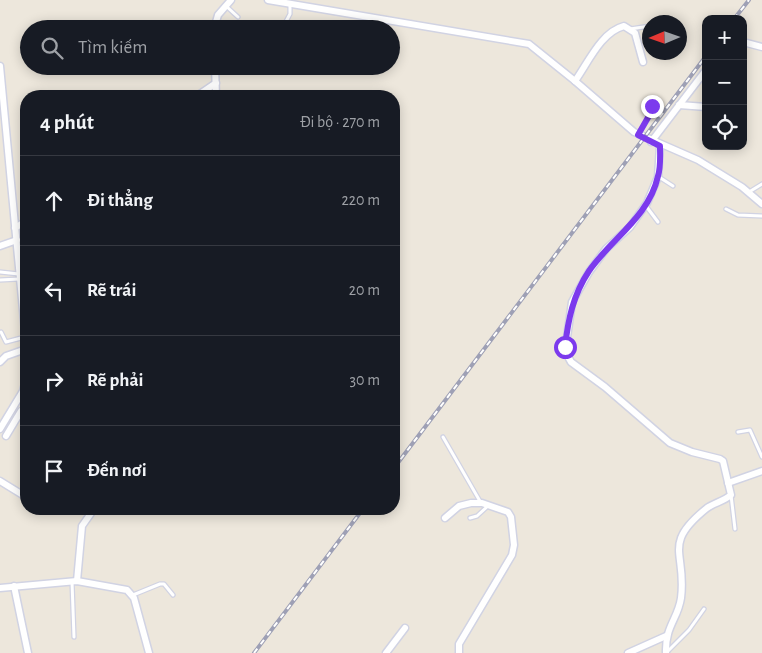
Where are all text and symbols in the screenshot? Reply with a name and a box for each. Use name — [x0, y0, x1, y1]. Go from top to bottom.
north arrow — [642, 15, 687, 60]
map controls — [702, 15, 747, 150]
button: + — [702, 15, 747, 60]
search box — [20, 20, 400, 75]
icon: search — [38, 34, 66, 62]
text: Tìm kiếm — [78, 38, 147, 57]
button: − — [702, 60, 747, 105]
route end — [641, 95, 664, 118]
button: locate — [702, 105, 747, 150]
text: 4 phút — [40, 112, 94, 133]
text: Đi bộ · 270 m — [300, 114, 380, 130]
icon: ahead — [40, 187, 68, 215]
text: Đi thẳng — [87, 191, 153, 210]
text: 220 m — [342, 192, 380, 208]
icon: left — [40, 277, 68, 305]
text: Rẽ trái — [87, 281, 136, 300]
text: 20 m — [349, 282, 380, 298]
route start — [554, 336, 577, 359]
icon: right — [40, 367, 68, 395]
text: Rẽ phải — [87, 371, 144, 390]
text: 30 m — [350, 372, 380, 388]
icon: arrive — [40, 457, 68, 485]
text: Đến nơi — [87, 461, 147, 480]

